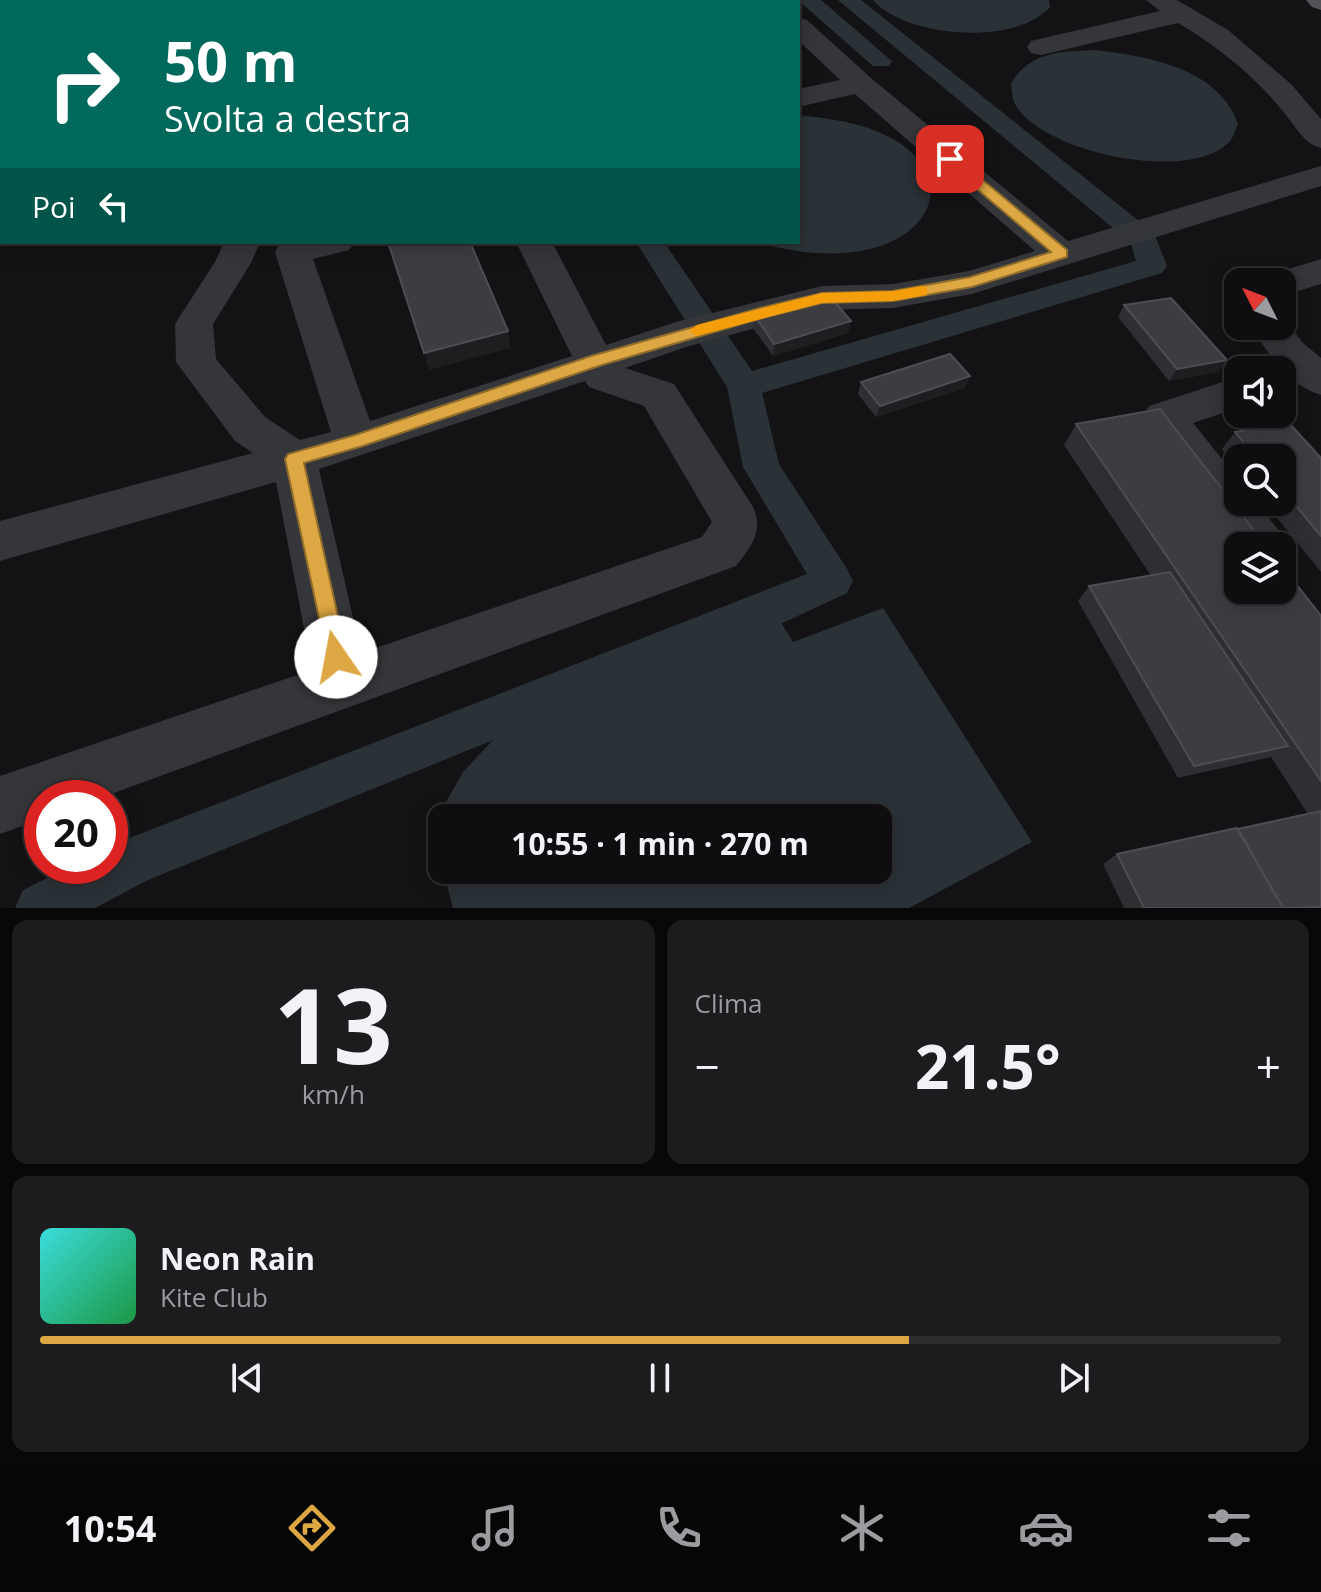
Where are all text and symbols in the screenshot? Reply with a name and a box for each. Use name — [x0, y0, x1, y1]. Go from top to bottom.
text: 50 m — [164, 22, 298, 98]
icon: right — [32, 32, 136, 136]
text: Svolta a destra — [164, 94, 411, 143]
pin — [916, 125, 984, 193]
icon: arrive — [928, 137, 972, 181]
icon: left — [92, 184, 136, 228]
text: Poi — [32, 186, 76, 227]
north arrow — [1224, 268, 1296, 340]
map controls — [1224, 268, 1296, 604]
button: sound — [1224, 356, 1296, 428]
button: search — [1224, 444, 1296, 516]
button: layers — [1224, 532, 1296, 604]
position arrow — [294, 615, 378, 699]
speed limit sign: 20 — [24, 780, 128, 884]
text: 10:55 · 1 min · 270 m — [511, 823, 809, 864]
text: 13 — [274, 953, 393, 1094]
text: Clima — [695, 985, 763, 1021]
text: 21.5° — [915, 1025, 1061, 1107]
text: − — [695, 1036, 720, 1096]
text: + — [1256, 1036, 1281, 1096]
text: km/h — [302, 1076, 365, 1112]
text: Neon Rain — [160, 1238, 315, 1279]
text: Kite Club — [160, 1279, 268, 1315]
icon: previous — [225, 1356, 269, 1400]
icon: pause — [638, 1356, 682, 1400]
icon: next — [1052, 1356, 1096, 1400]
icon: directions — [284, 1500, 340, 1556]
icon: music — [467, 1500, 523, 1556]
icon: phone — [651, 1500, 707, 1556]
icon: climate — [834, 1500, 890, 1556]
icon: car — [1018, 1500, 1074, 1556]
icon: filters — [1201, 1500, 1257, 1556]
text: 10:54 — [64, 1504, 156, 1553]

